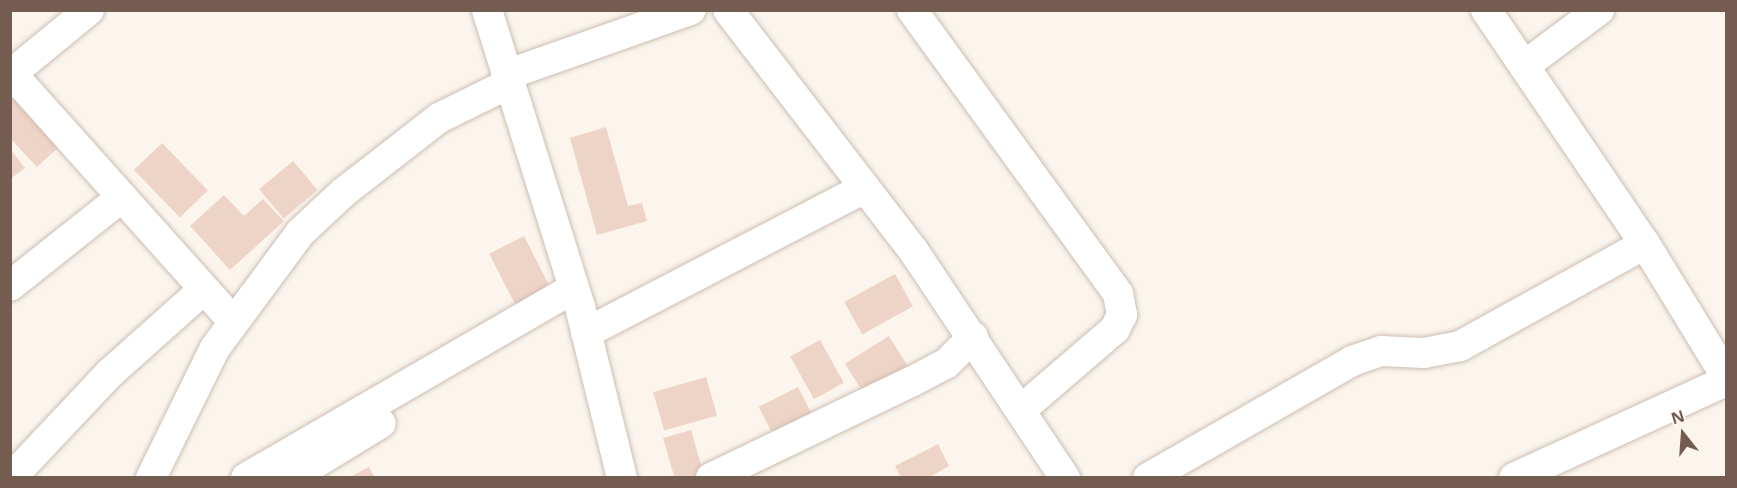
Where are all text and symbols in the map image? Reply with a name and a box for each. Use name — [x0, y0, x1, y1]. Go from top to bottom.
north arrow — [1653, 404, 1713, 464]
text: N — [1668, 404, 1687, 429]

